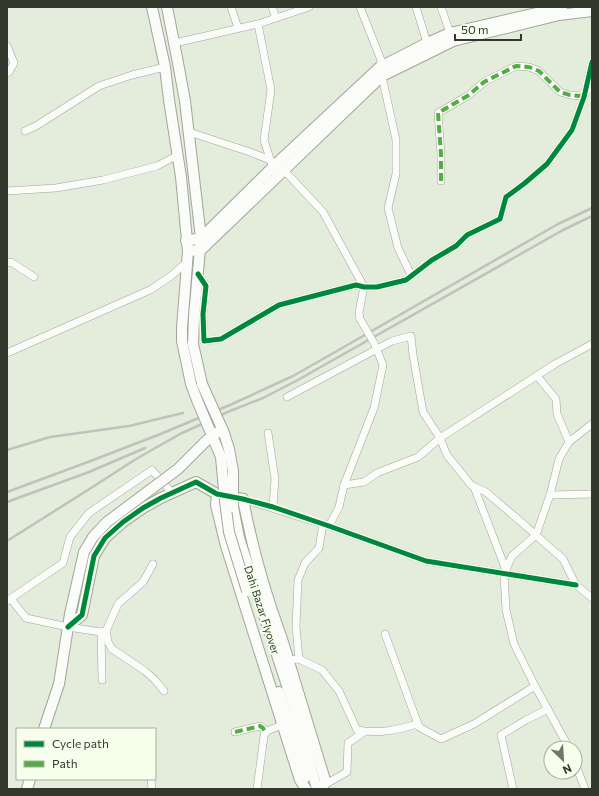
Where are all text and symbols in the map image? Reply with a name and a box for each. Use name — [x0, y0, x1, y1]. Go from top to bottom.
scale bar — [455, 16, 521, 42]
text: 50 m — [461, 22, 489, 36]
street label: Dahi Bazar Flyover — [242, 564, 283, 656]
legend — [16, 728, 156, 780]
text: Cycle path — [52, 736, 109, 750]
north arrow — [543, 740, 583, 780]
text: Path — [52, 756, 78, 770]
text: N — [561, 762, 574, 777]

